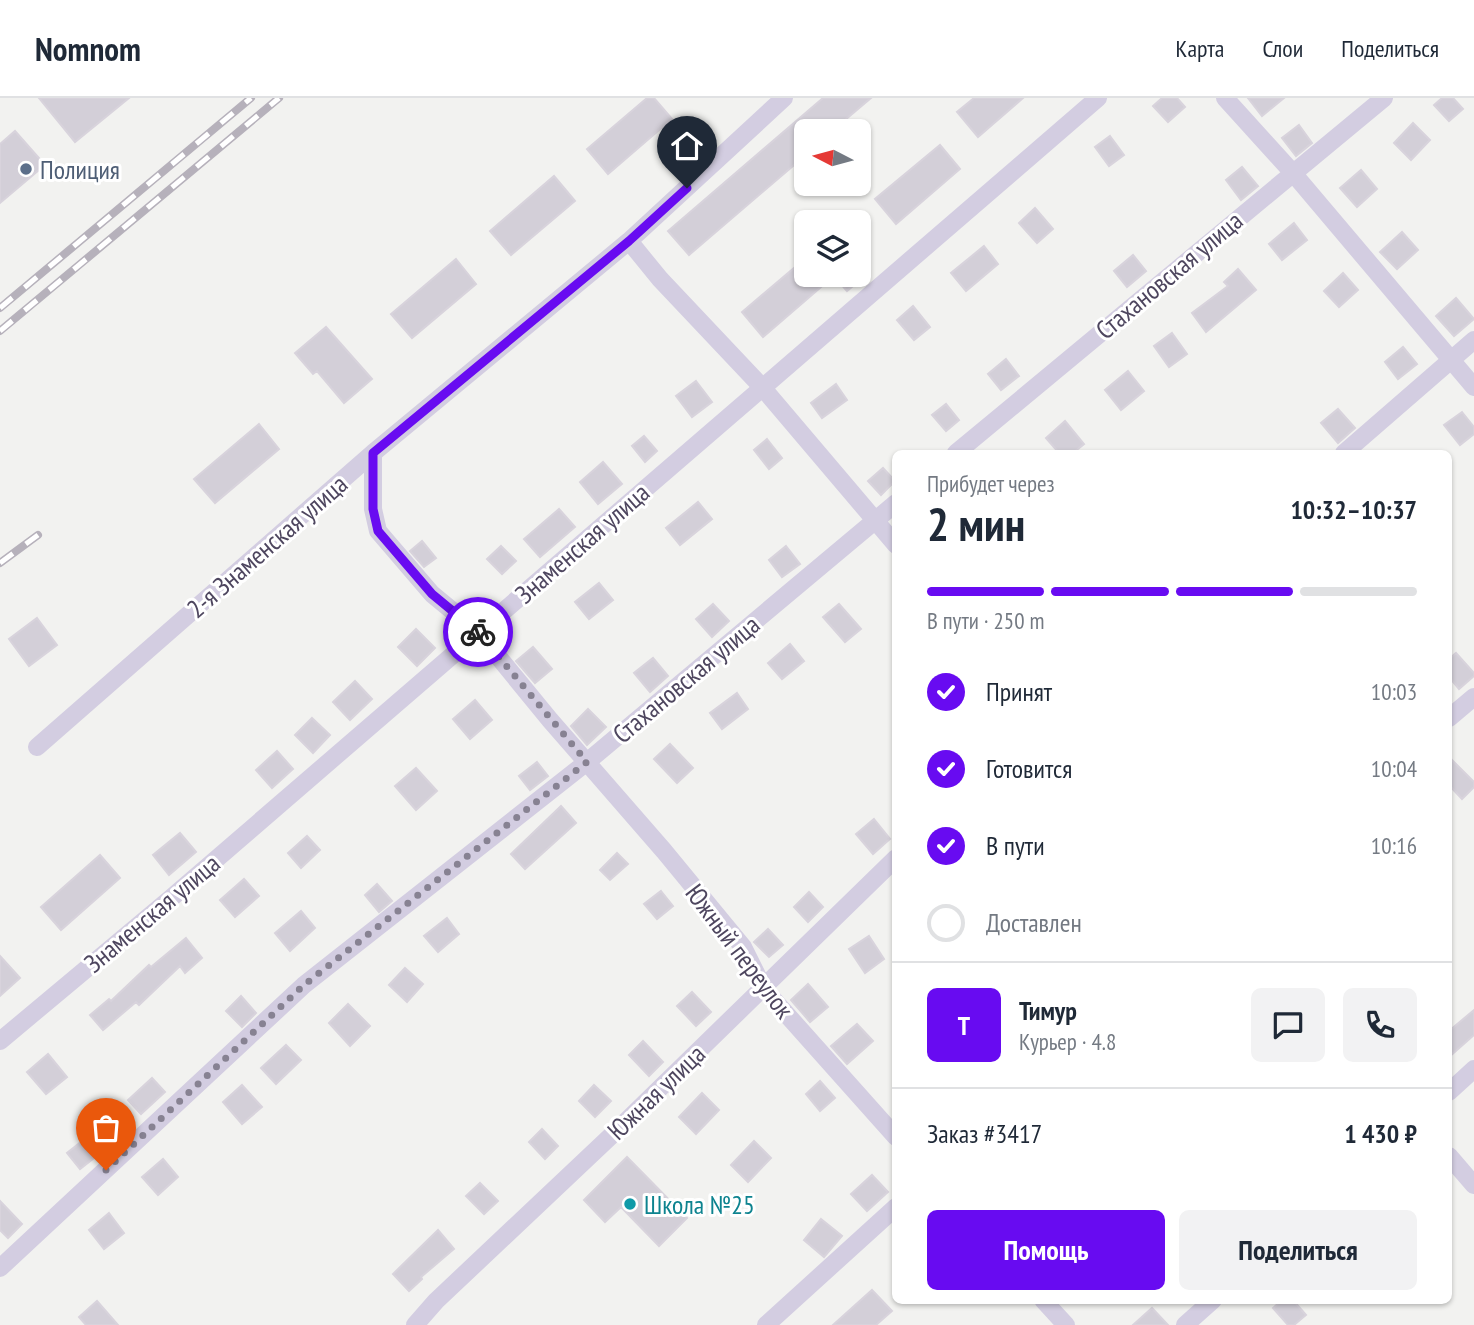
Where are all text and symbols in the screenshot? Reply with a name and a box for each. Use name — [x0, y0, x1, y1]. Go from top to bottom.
text: Nomnom — [35, 27, 141, 70]
text: Карта — [1176, 33, 1224, 64]
text: Слои — [1262, 33, 1303, 64]
text: Поделиться — [1341, 33, 1439, 64]
pin — [657, 116, 717, 188]
north arrow — [794, 119, 872, 196]
map controls — [794, 119, 871, 287]
icon: home — [668, 127, 706, 165]
place label: Полиция — [40, 153, 120, 186]
marker: Полиция — [18, 161, 34, 177]
street label: Стахановская улица — [1089, 204, 1249, 346]
button: layers — [794, 210, 871, 287]
street label: 2-я Знаменская улица — [180, 467, 354, 625]
text: Прибудет через — [927, 469, 1055, 498]
street label: Знаменская улица — [508, 476, 656, 610]
text: 10:32–10:37 — [1290, 493, 1417, 526]
text: 2 мин — [927, 494, 1025, 554]
courier — [443, 597, 513, 667]
text: В пути · 250 m — [927, 606, 1044, 635]
street label: Стахановская улица — [606, 608, 766, 750]
icon: bike — [459, 613, 497, 651]
icon: check — [927, 673, 965, 711]
text: Принят — [986, 675, 1052, 708]
text: 10:03 — [1371, 677, 1417, 706]
icon: check — [927, 750, 965, 788]
text: Готовится — [986, 752, 1072, 785]
text: 10:04 — [1371, 754, 1417, 783]
icon: check — [927, 827, 965, 865]
text: В пути — [986, 829, 1045, 862]
text: 10:16 — [1371, 831, 1417, 860]
street label: Знаменская улица — [77, 847, 227, 979]
street label: Южный переулок — [679, 877, 801, 1025]
text: Доставлен — [986, 906, 1082, 939]
button: chat — [1251, 988, 1325, 1062]
button: phone — [1343, 988, 1417, 1062]
text: Тимур — [1019, 994, 1077, 1027]
text: Т — [958, 1009, 970, 1042]
text: Курьер · 4.8 — [1019, 1027, 1116, 1056]
street label: Южная улица — [600, 1037, 712, 1147]
pin — [76, 1098, 136, 1170]
icon: bag — [87, 1109, 125, 1147]
text: Заказ #3417 — [927, 1117, 1042, 1150]
text: 1 430 ₽ — [1344, 1117, 1417, 1150]
place label: Школа №25 — [644, 1188, 755, 1221]
marker: Школа №25 — [622, 1196, 638, 1212]
button: Помощь — [927, 1210, 1165, 1290]
button: Поделиться — [1179, 1210, 1417, 1290]

